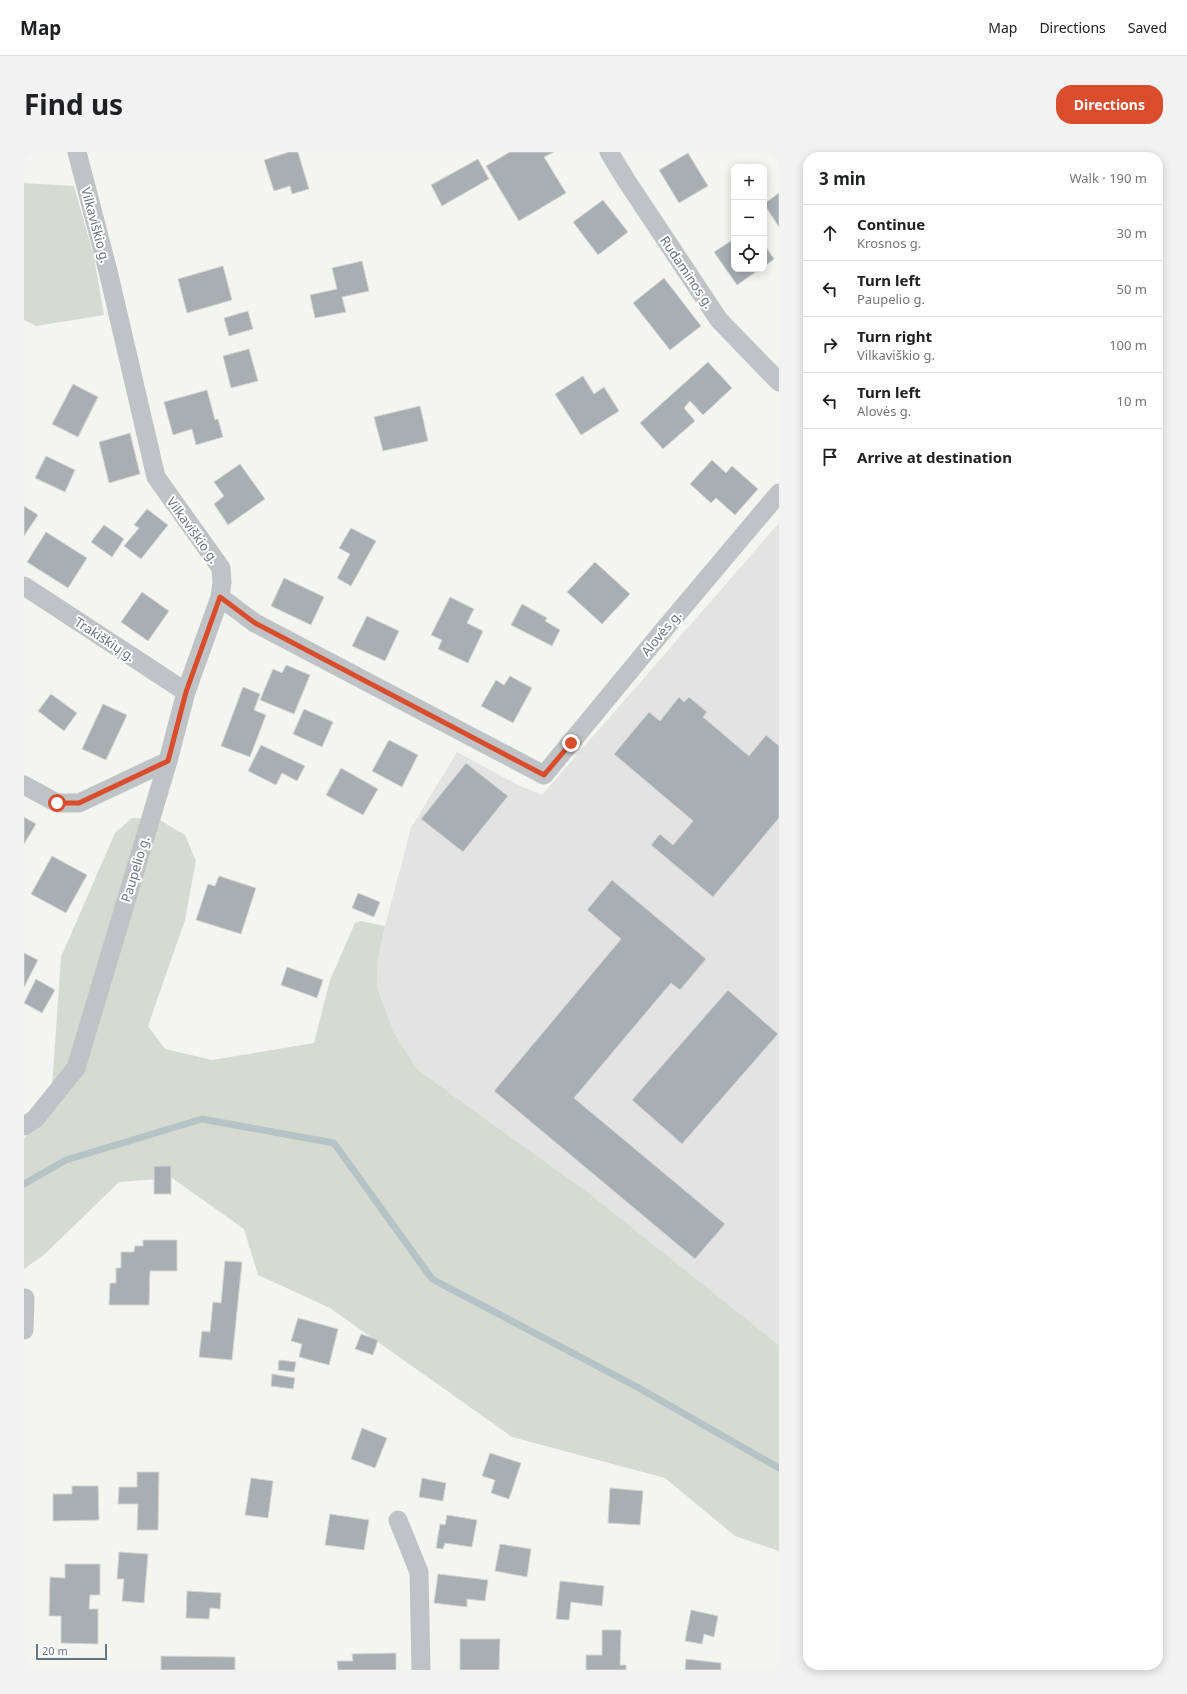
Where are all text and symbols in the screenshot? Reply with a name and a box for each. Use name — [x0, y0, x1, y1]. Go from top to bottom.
text: Map — [20, 15, 61, 41]
text: Map — [988, 18, 1017, 37]
text: Directions — [1039, 18, 1106, 37]
text: Saved — [1128, 18, 1167, 37]
text: Find us — [24, 85, 123, 123]
button: Directions — [1056, 85, 1163, 124]
map controls — [731, 164, 767, 272]
button: + — [731, 164, 767, 200]
text: 3 min — [819, 167, 866, 190]
text: Walk · 190 m — [1069, 169, 1147, 187]
street label: Vilkaviškio g. — [77, 185, 115, 265]
button: − — [731, 200, 767, 236]
text: Continue — [857, 214, 925, 234]
icon: ahead — [819, 222, 841, 244]
text: 30 m — [1117, 224, 1147, 242]
street label: Rudaminos g. — [656, 232, 718, 312]
text: Krosnos g. — [857, 234, 921, 252]
button: locate — [731, 236, 767, 272]
text: Turn left — [857, 270, 921, 290]
icon: left — [819, 278, 841, 300]
text: 50 m — [1117, 280, 1147, 298]
text: Paupelio g. — [857, 290, 925, 308]
text: Turn right — [857, 326, 932, 346]
icon: right — [819, 334, 841, 356]
text: 100 m — [1109, 336, 1147, 354]
text: Vilkaviškio g. — [857, 346, 935, 364]
text: Turn left — [857, 382, 921, 402]
icon: left — [819, 390, 841, 412]
text: 10 m — [1117, 392, 1147, 410]
text: Alovės g. — [857, 402, 911, 420]
icon: arrive — [819, 446, 841, 468]
text: Arrive at destination — [857, 447, 1012, 467]
street label: Vilkaviškio g. — [163, 493, 223, 567]
street label: Alovės g. — [637, 606, 685, 660]
street label: Trakiškių g. — [71, 613, 139, 665]
route end — [562, 734, 580, 752]
route start — [48, 794, 66, 812]
street label: Paupelio g. — [116, 834, 154, 904]
scale bar — [36, 1642, 107, 1661]
text: 20 m — [42, 1643, 68, 1658]

